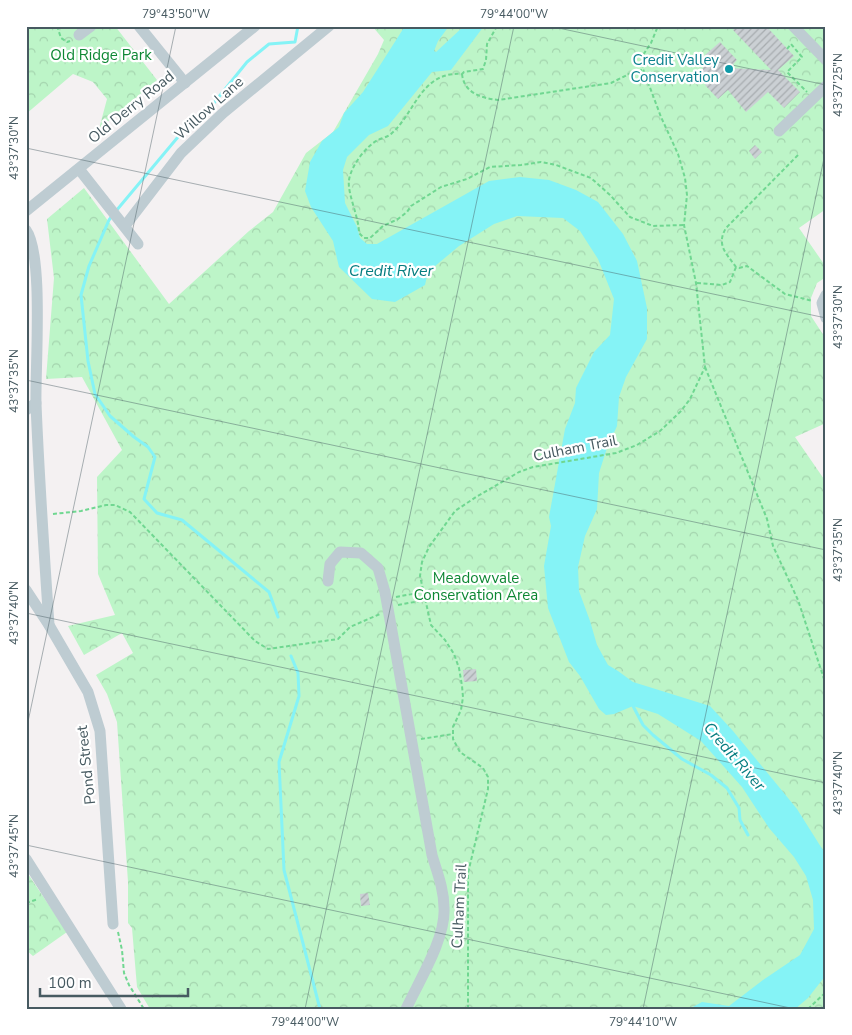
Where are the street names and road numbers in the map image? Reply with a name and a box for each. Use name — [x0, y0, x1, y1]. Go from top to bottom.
street label: Old Derry Road — [84, 66, 178, 148]
street label: Willow Lane — [170, 72, 248, 144]
street label: Culham Trail — [531, 430, 619, 466]
street label: Pond Street — [72, 724, 100, 806]
street label: Culham Trail — [447, 862, 471, 949]

